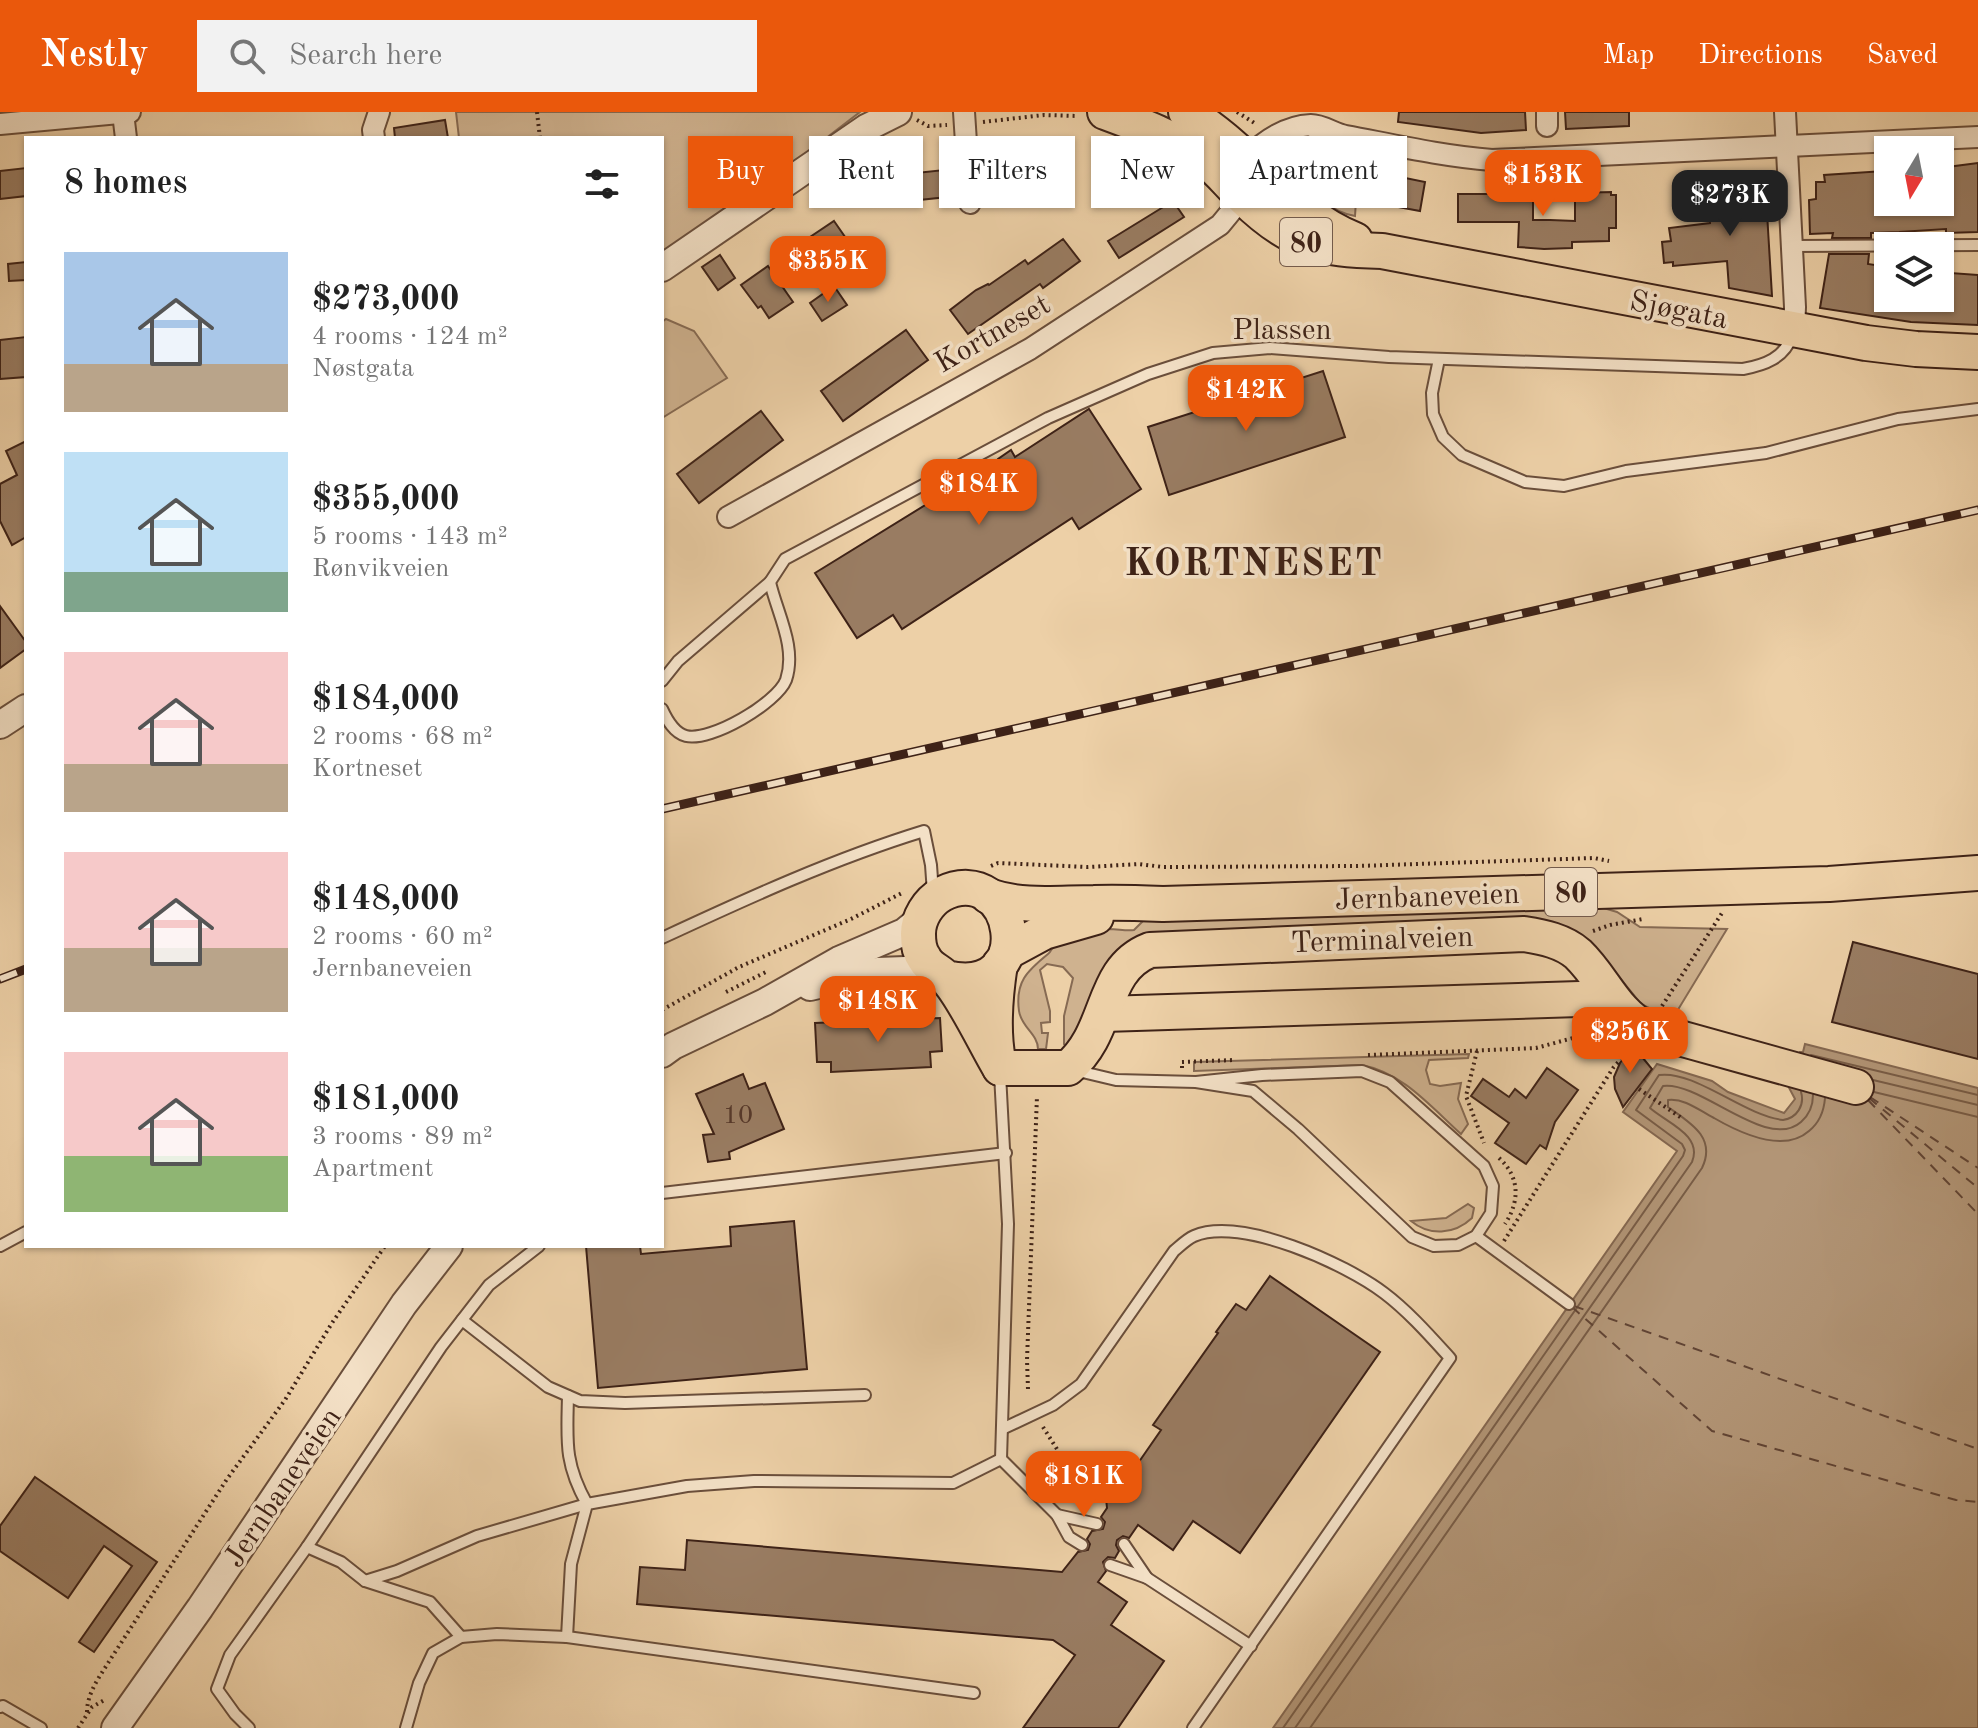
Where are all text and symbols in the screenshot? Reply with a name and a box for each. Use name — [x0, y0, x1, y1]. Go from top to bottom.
search box — [197, 20, 757, 92]
icon: search — [225, 34, 269, 78]
text: Nestly — [40, 37, 149, 75]
text: Search here — [289, 41, 442, 71]
text: Map — [1602, 42, 1654, 70]
text: Directions — [1698, 42, 1823, 70]
text: Saved — [1867, 42, 1938, 70]
chip: Buy — [688, 136, 793, 208]
chip: Rent — [809, 136, 923, 208]
chip: Filters — [939, 136, 1075, 208]
chip: New — [1091, 136, 1204, 208]
chip: Apartment — [1220, 136, 1407, 208]
north arrow — [1874, 136, 1954, 216]
map controls — [1874, 136, 1954, 312]
pin: $153K — [1487, 150, 1599, 218]
icon: filters — [580, 162, 624, 206]
text: $153K — [1503, 163, 1583, 189]
text: 8 homes — [64, 167, 187, 201]
pin: $273K — [1674, 170, 1786, 238]
text: $273K — [1690, 183, 1770, 209]
road number: 80 — [1280, 218, 1332, 266]
button: layers — [1874, 232, 1954, 312]
pin: $355K — [772, 236, 884, 304]
text: $355K — [788, 249, 868, 275]
text: $273,000 — [312, 283, 460, 317]
icon: home — [128, 284, 224, 380]
street label: Sjøgata — [1627, 287, 1730, 335]
street label: Kortneset — [930, 290, 1056, 380]
street label: Plassen — [1232, 316, 1332, 346]
text: 4 rooms · 124 m² — [312, 324, 508, 350]
text: Nøstgata — [312, 356, 414, 382]
pin: $142K — [1190, 365, 1302, 433]
text: $142K — [1206, 378, 1286, 404]
pin: $184K — [923, 459, 1035, 527]
text: $184K — [939, 472, 1019, 498]
text: $355,000 — [312, 483, 460, 517]
icon: home — [128, 484, 224, 580]
text: 5 rooms · 143 m² — [312, 524, 508, 550]
district label: KORTNESET — [1124, 546, 1384, 584]
text: Rønvikveien — [312, 556, 449, 582]
text: $184,000 — [312, 683, 460, 717]
icon: home — [128, 684, 224, 780]
text: 2 rooms · 68 m² — [312, 724, 493, 750]
text: Kortneset — [312, 756, 423, 782]
road number: 80 — [1545, 868, 1597, 916]
street label: Jernbaneveien — [1334, 880, 1520, 916]
text: $148,000 — [312, 883, 460, 917]
icon: home — [128, 884, 224, 980]
street label: Terminalveien — [1290, 923, 1474, 959]
text: 2 rooms · 60 m² — [312, 924, 493, 950]
text: Jernbaneveien — [312, 956, 472, 982]
pin: $148K — [822, 976, 934, 1044]
text: $148K — [838, 989, 918, 1015]
pin: $256K — [1574, 1007, 1686, 1075]
text: $256K — [1590, 1020, 1670, 1046]
text: $181,000 — [312, 1083, 460, 1117]
icon: home — [128, 1084, 224, 1180]
house number: 10 — [723, 1103, 753, 1129]
text: 3 rooms · 89 m² — [312, 1124, 493, 1150]
text: Apartment — [312, 1156, 434, 1182]
street label: Jernbaneveien — [219, 1403, 348, 1573]
pin: $181K — [1028, 1451, 1140, 1519]
text: $181K — [1044, 1464, 1124, 1490]

